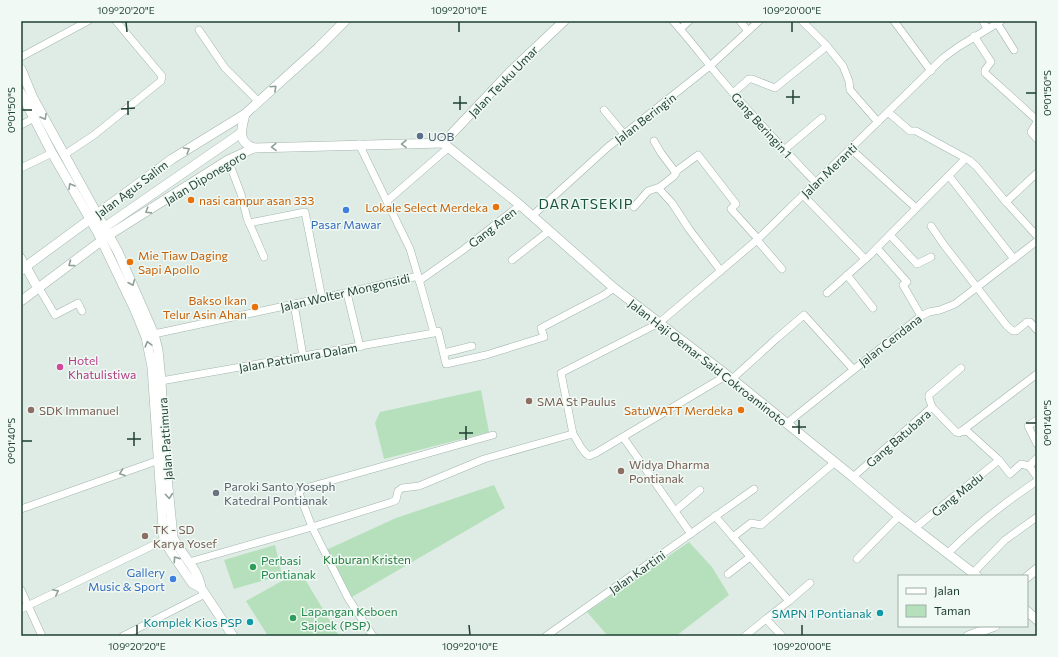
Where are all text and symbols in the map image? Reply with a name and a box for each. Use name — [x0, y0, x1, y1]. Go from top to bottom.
text: 109°20'20"E — [97, 4, 155, 16]
text: 109°20'10"E — [431, 4, 487, 16]
text: 109°20'00"E — [763, 4, 821, 16]
street label: Jalan Teuku Umar — [465, 42, 542, 120]
text: 0°01'50"S — [1041, 70, 1053, 116]
one-way arrow — [269, 85, 277, 93]
text: 0°01'50"S — [5, 87, 17, 133]
street label: Gang Beringin 1 — [729, 89, 795, 161]
street label: Jalan Beringin — [612, 90, 679, 147]
one-way arrow — [39, 113, 46, 120]
place label: UOB — [428, 129, 455, 143]
marker: UOB — [415, 131, 425, 141]
one-way arrow — [401, 140, 407, 148]
street label: Jalan Meranti — [798, 140, 860, 201]
one-way arrow — [271, 143, 277, 151]
street label: Jalan Diponegoro — [162, 147, 249, 208]
one-way arrow — [183, 148, 190, 155]
street label: Jalan Agus Salim — [92, 157, 171, 222]
one-way arrow — [68, 183, 75, 190]
place label: nasi campur asan 333 — [199, 193, 314, 207]
marker: nasi campur asan 333 — [186, 195, 196, 205]
district label: DARATSEKIP — [539, 195, 633, 212]
place label: Lokale Select Merdeka — [365, 200, 488, 214]
marker: Lokale Select Merdeka — [491, 202, 501, 212]
street label: Gang Aren — [465, 204, 519, 250]
marker: Pasar Mawar — [341, 205, 351, 215]
one-way arrow — [145, 206, 152, 213]
place label: Pasar Mawar — [311, 217, 382, 231]
place label: Mie Tiaw Daging Sapi Apollo — [138, 248, 229, 276]
marker: Mie Tiaw Daging Sapi Apollo — [125, 257, 135, 267]
one-way arrow — [68, 260, 75, 267]
street label: Jalan Wolter Mongonsidi — [279, 270, 411, 315]
one-way arrow — [127, 279, 135, 287]
place label: Bakso Ikan Telur Asin Ahan — [163, 293, 247, 321]
street label: Jalan Haji Oemar Said Cokroaminoto — [625, 296, 790, 429]
marker: Bakso Ikan Telur Asin Ahan — [250, 302, 260, 312]
street label: Jalan Cendana — [856, 311, 925, 370]
street label: Jalan Pattimura Dalam — [238, 340, 359, 375]
one-way arrow — [144, 341, 152, 347]
place label: Hotel Khatulistiwa — [68, 353, 136, 381]
marker: Hotel Khatulistiwa — [55, 362, 65, 372]
place label: SMA St Paulus — [537, 394, 616, 408]
marker: SMA St Paulus — [524, 396, 534, 406]
street label: Jalan Pattimura — [155, 397, 176, 481]
text: 0°01'40"S — [1041, 400, 1053, 446]
place label: SDK Immanuel — [39, 403, 119, 417]
place label: SatuWATT Merdeka — [624, 403, 733, 417]
marker: SDK Immanuel — [26, 405, 36, 415]
marker: SatuWATT Merdeka — [736, 405, 746, 415]
street label: Gang Batubara — [863, 406, 933, 470]
text: 0°01'40"S — [5, 418, 17, 464]
place label: Widya Dharma Pontianak — [629, 457, 709, 485]
marker: Widya Dharma Pontianak — [616, 466, 626, 476]
one-way arrow — [119, 469, 126, 477]
street label: Gang Madu — [928, 469, 986, 519]
place label: Paroki Santo Yoseph Katedral Pontianak — [224, 479, 335, 507]
marker: Paroki Santo Yoseph Katedral Pontianak — [211, 488, 221, 498]
one-way arrow — [164, 493, 173, 499]
place label: TK - SD Karya Yosef — [153, 522, 217, 550]
marker: TK - SD Karya Yosef — [140, 531, 150, 541]
street label: Jalan Kartini — [606, 548, 668, 597]
park label: Kuburan Kristen — [323, 552, 411, 566]
place label: Perbasi Pontianak — [261, 553, 317, 581]
one-way arrow — [174, 557, 181, 564]
marker: Perbasi Pontianak — [248, 562, 258, 572]
place label: Gallery Music & Sport — [88, 565, 165, 593]
marker: Gallery Music & Sport — [168, 574, 178, 584]
legend — [898, 575, 1028, 627]
text: Jalan — [934, 583, 960, 598]
one-way arrow — [52, 589, 59, 597]
text: Taman — [934, 603, 971, 617]
place label: Lapangan Keboen Sajoek (PSP) — [301, 604, 398, 632]
place label: SMPN 1 Pontianak — [772, 606, 872, 620]
marker: SMPN 1 Pontianak — [875, 608, 885, 618]
marker: Lapangan Keboen Sajoek (PSP) — [288, 613, 298, 623]
place label: Komplek Kios PSP — [143, 615, 242, 629]
marker: Komplek Kios PSP — [245, 617, 255, 627]
text: 109°20'20"E — [108, 640, 166, 652]
text: 109°20'10"E — [442, 640, 498, 652]
text: 109°20'00"E — [773, 640, 831, 652]

